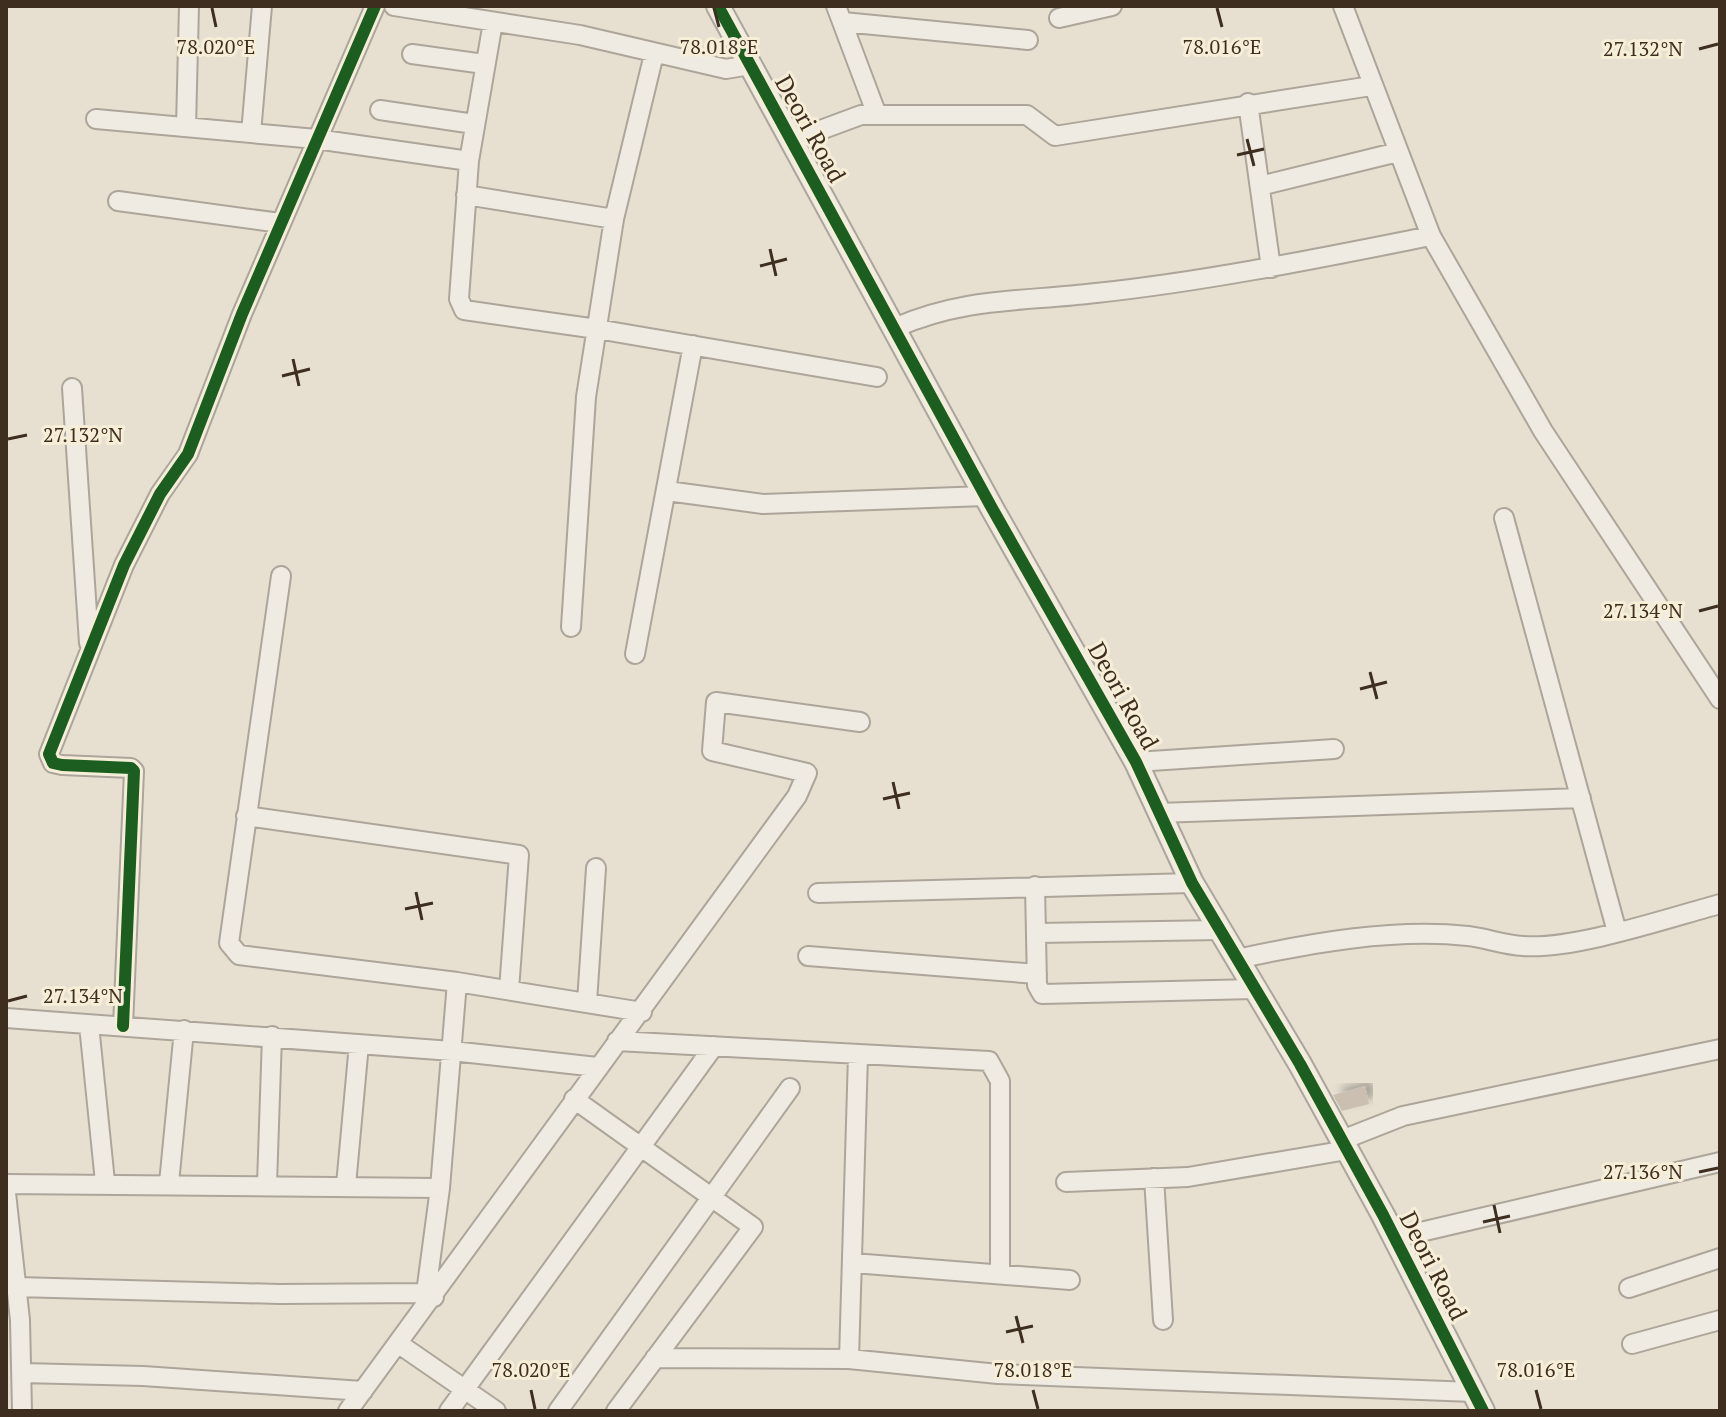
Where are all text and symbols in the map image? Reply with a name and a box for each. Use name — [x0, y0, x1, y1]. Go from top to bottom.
text: 78.020°E — [177, 33, 256, 60]
text: 78.018°E — [680, 33, 759, 60]
text: 78.016°E — [1183, 33, 1262, 60]
text: 27.132°N — [1603, 35, 1683, 62]
street label: Deori Road — [768, 69, 854, 188]
text: 27.132°N — [43, 421, 123, 448]
text: 27.134°N — [1603, 597, 1683, 624]
street label: Deori Road — [1081, 636, 1167, 755]
text: 27.134°N — [43, 982, 123, 1009]
text: 27.136°N — [1603, 1158, 1683, 1185]
street label: Deori Road — [1393, 1206, 1475, 1325]
text: 78.020°E — [492, 1356, 571, 1383]
text: 78.018°E — [994, 1356, 1073, 1383]
text: 78.016°E — [1497, 1356, 1576, 1383]

